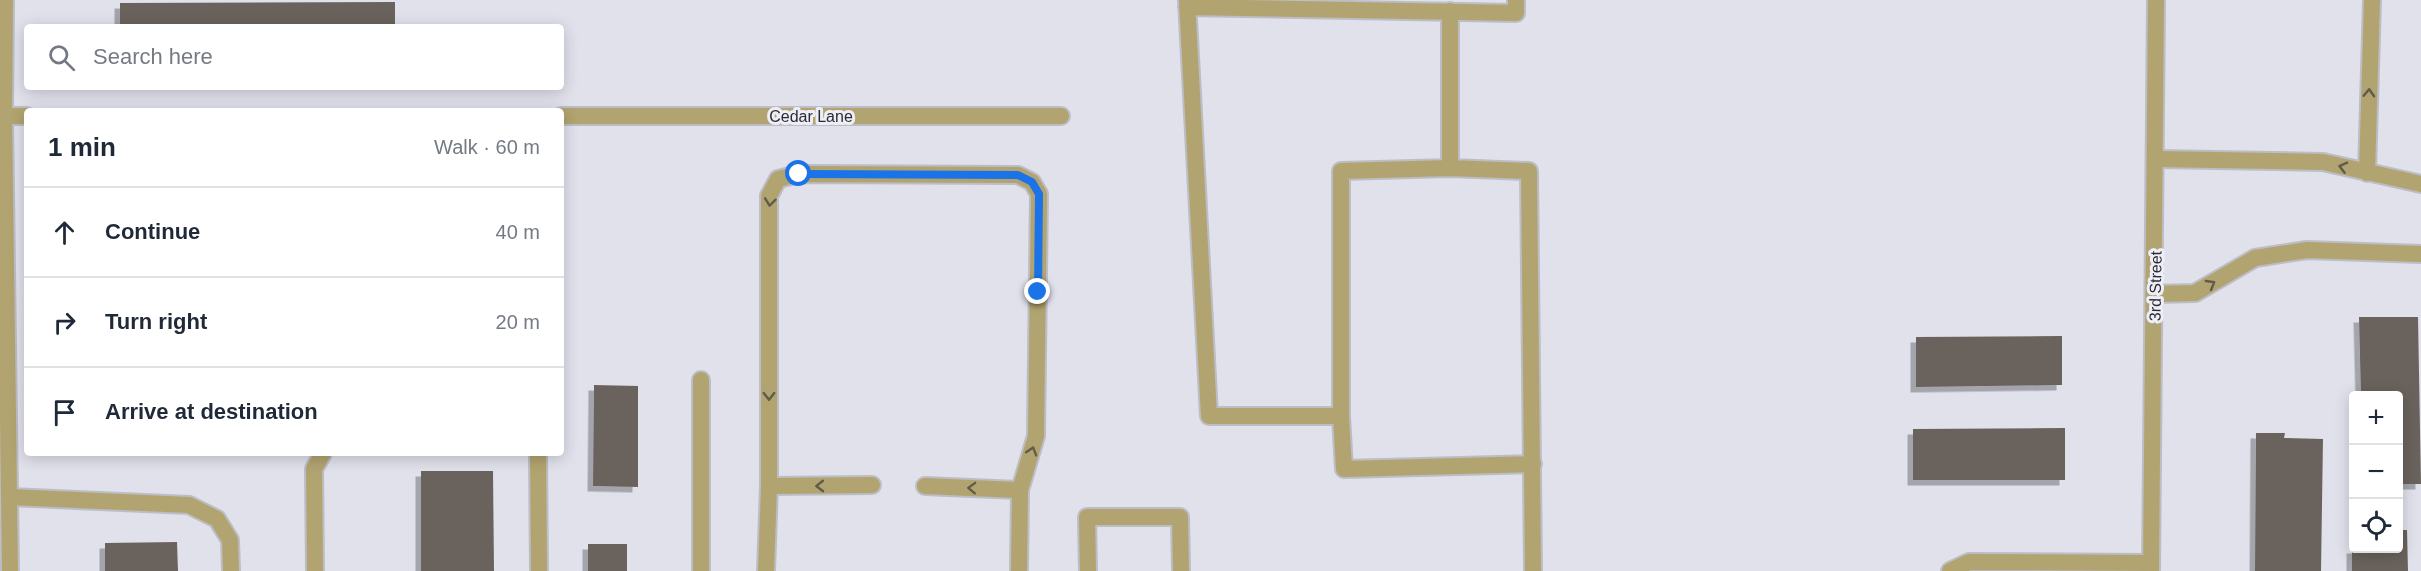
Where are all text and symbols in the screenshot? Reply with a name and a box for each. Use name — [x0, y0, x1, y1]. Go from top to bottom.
search box — [24, 24, 564, 90]
icon: search — [45, 41, 78, 74]
text: Search here — [93, 44, 213, 69]
one-way arrow — [2363, 89, 2376, 98]
street label: Cedar Lane — [769, 108, 853, 125]
text: 1 min — [48, 132, 116, 162]
text: Walk · 60 m — [434, 136, 540, 158]
route start — [785, 160, 811, 186]
one-way arrow — [2339, 162, 2349, 175]
one-way arrow — [765, 197, 777, 207]
icon: ahead — [48, 216, 81, 249]
text: Continue — [105, 219, 200, 244]
text: 40 m — [496, 221, 540, 243]
street label: 3rd Street — [2146, 250, 2165, 321]
route end — [1024, 278, 1050, 304]
one-way arrow — [2205, 280, 2215, 291]
icon: right — [48, 306, 81, 339]
text: Turn right — [105, 309, 207, 334]
text: 20 m — [496, 311, 540, 333]
map controls — [2349, 391, 2403, 553]
button: + — [2349, 391, 2403, 445]
one-way arrow — [763, 392, 775, 401]
icon: arrive — [48, 396, 81, 429]
text: Arrive at destination — [105, 399, 318, 424]
button: − — [2349, 445, 2403, 499]
one-way arrow — [1025, 446, 1037, 457]
one-way arrow — [816, 480, 825, 492]
one-way arrow — [968, 482, 977, 495]
button: locate — [2349, 499, 2403, 553]

